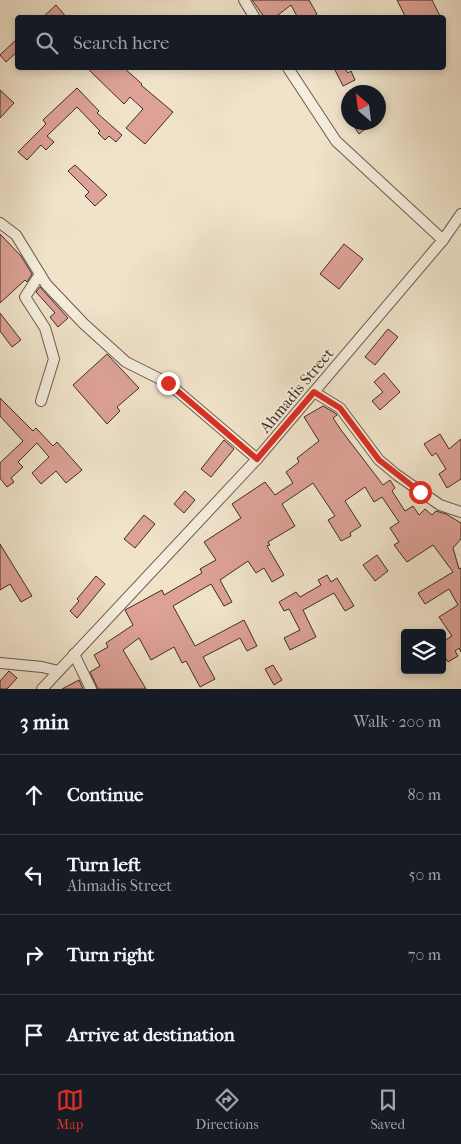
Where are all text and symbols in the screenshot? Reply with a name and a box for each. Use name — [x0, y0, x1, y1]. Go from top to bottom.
search box — [15, 15, 446, 70]
icon: search — [33, 29, 61, 57]
text: Search here — [73, 32, 169, 54]
north arrow — [341, 85, 386, 130]
street label: Ahmadis Street — [255, 344, 338, 437]
route end — [157, 372, 180, 395]
route start — [409, 481, 432, 504]
map controls — [401, 629, 446, 674]
button: layers — [401, 629, 446, 674]
text: 3 min — [20, 710, 69, 734]
text: Walk · 200 m — [354, 712, 441, 731]
icon: ahead — [20, 781, 48, 809]
text: Continue — [67, 784, 143, 806]
text: 80 m — [407, 785, 441, 804]
text: Turn left — [67, 854, 141, 876]
icon: left — [20, 861, 48, 889]
text: 50 m — [409, 865, 441, 884]
text: Ahmadis Street — [67, 876, 172, 895]
icon: right — [20, 941, 48, 969]
text: Turn right — [67, 944, 154, 966]
text: 70 m — [408, 945, 441, 964]
icon: arrive — [20, 1021, 48, 1049]
text: Arrive at destination — [67, 1024, 235, 1046]
tab: Map — [56, 1086, 84, 1133]
tab: Directions — [196, 1086, 259, 1133]
tab: Saved — [370, 1086, 405, 1133]

